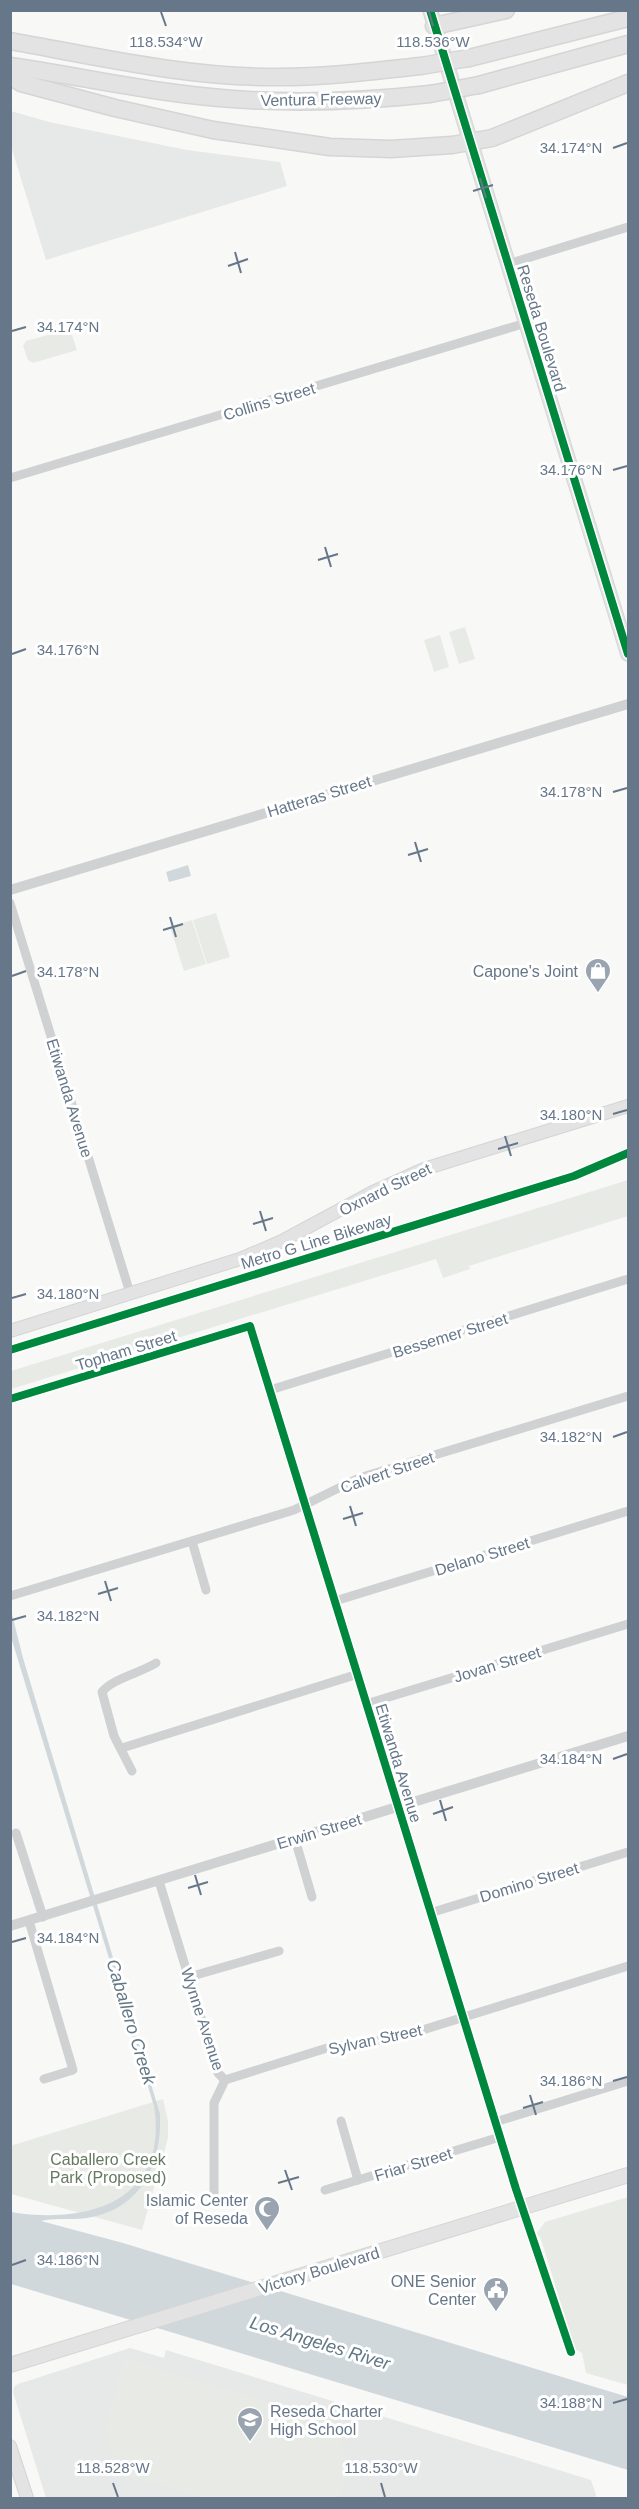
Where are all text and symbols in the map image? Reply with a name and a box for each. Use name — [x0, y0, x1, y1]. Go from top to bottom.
text: 118.534°W — [129, 33, 203, 50]
text: 118.536°W — [396, 33, 470, 50]
street label: Ventura Freeway — [260, 90, 382, 109]
text: 34.174°N — [540, 139, 602, 156]
street label: Reseda Boulevard — [514, 263, 569, 394]
text: 34.174°N — [37, 318, 99, 335]
street label: Collins Street — [221, 379, 318, 424]
text: 34.176°N — [540, 461, 602, 478]
text: 34.176°N — [37, 641, 99, 658]
street label: Hatteras Street — [265, 772, 374, 820]
text: 34.178°N — [540, 783, 602, 800]
shop icon: Capone's Joint — [583, 956, 613, 994]
text: 34.178°N — [37, 963, 99, 980]
place label: Capone's Joint — [473, 963, 579, 980]
street label: Etiwanda Avenue — [43, 1037, 96, 1160]
text: 34.180°N — [540, 1106, 602, 1123]
street label: Oxnard Street — [337, 1160, 434, 1219]
street label: Metro G Line Bikeway — [239, 1210, 393, 1272]
text: 34.180°N — [37, 1285, 99, 1302]
street label: Bessemer Street — [391, 1310, 510, 1361]
street label: Topham Street — [74, 1327, 179, 1374]
text: 34.182°N — [540, 1428, 602, 1445]
street label: Calvert Street — [338, 1448, 437, 1496]
street label: Delano Street — [433, 1534, 532, 1579]
text: 34.182°N — [37, 1607, 99, 1624]
street label: Jovan Street — [452, 1643, 543, 1686]
street label: Etiwanda Avenue — [372, 1702, 425, 1825]
text: 34.184°N — [540, 1750, 602, 1767]
street label: Erwin Street — [275, 1810, 364, 1852]
street label: Domino Street — [478, 1859, 581, 1906]
text: 34.184°N — [37, 1929, 99, 1946]
water label: Caballero Creek — [102, 1957, 160, 2088]
street label: Wynne Avenue — [178, 1966, 227, 2073]
street label: Sylvan Street — [327, 2021, 424, 2058]
text: 34.186°N — [540, 2072, 602, 2089]
street label: Friar Street — [372, 2144, 454, 2184]
park label: Caballero Creek Park (Proposed) — [50, 2151, 167, 2186]
place label: Islamic Center of Reseda — [146, 2192, 249, 2227]
mosque icon: Islamic Center of Reseda — [252, 2194, 282, 2232]
street label: Victory Boulevard — [257, 2244, 381, 2297]
text: 34.186°N — [37, 2251, 99, 2268]
place label: ONE Senior Center — [391, 2273, 477, 2308]
public building icon: ONE Senior Center — [481, 2275, 511, 2313]
water label: Los Angeles River — [248, 2312, 393, 2374]
text: 34.188°N — [540, 2394, 602, 2411]
place label: Reseda Charter High School — [270, 2403, 384, 2438]
school or university icon: Reseda Charter High School — [235, 2405, 265, 2443]
text: 118.528°W — [76, 2459, 150, 2476]
text: 118.530°W — [344, 2459, 418, 2476]

